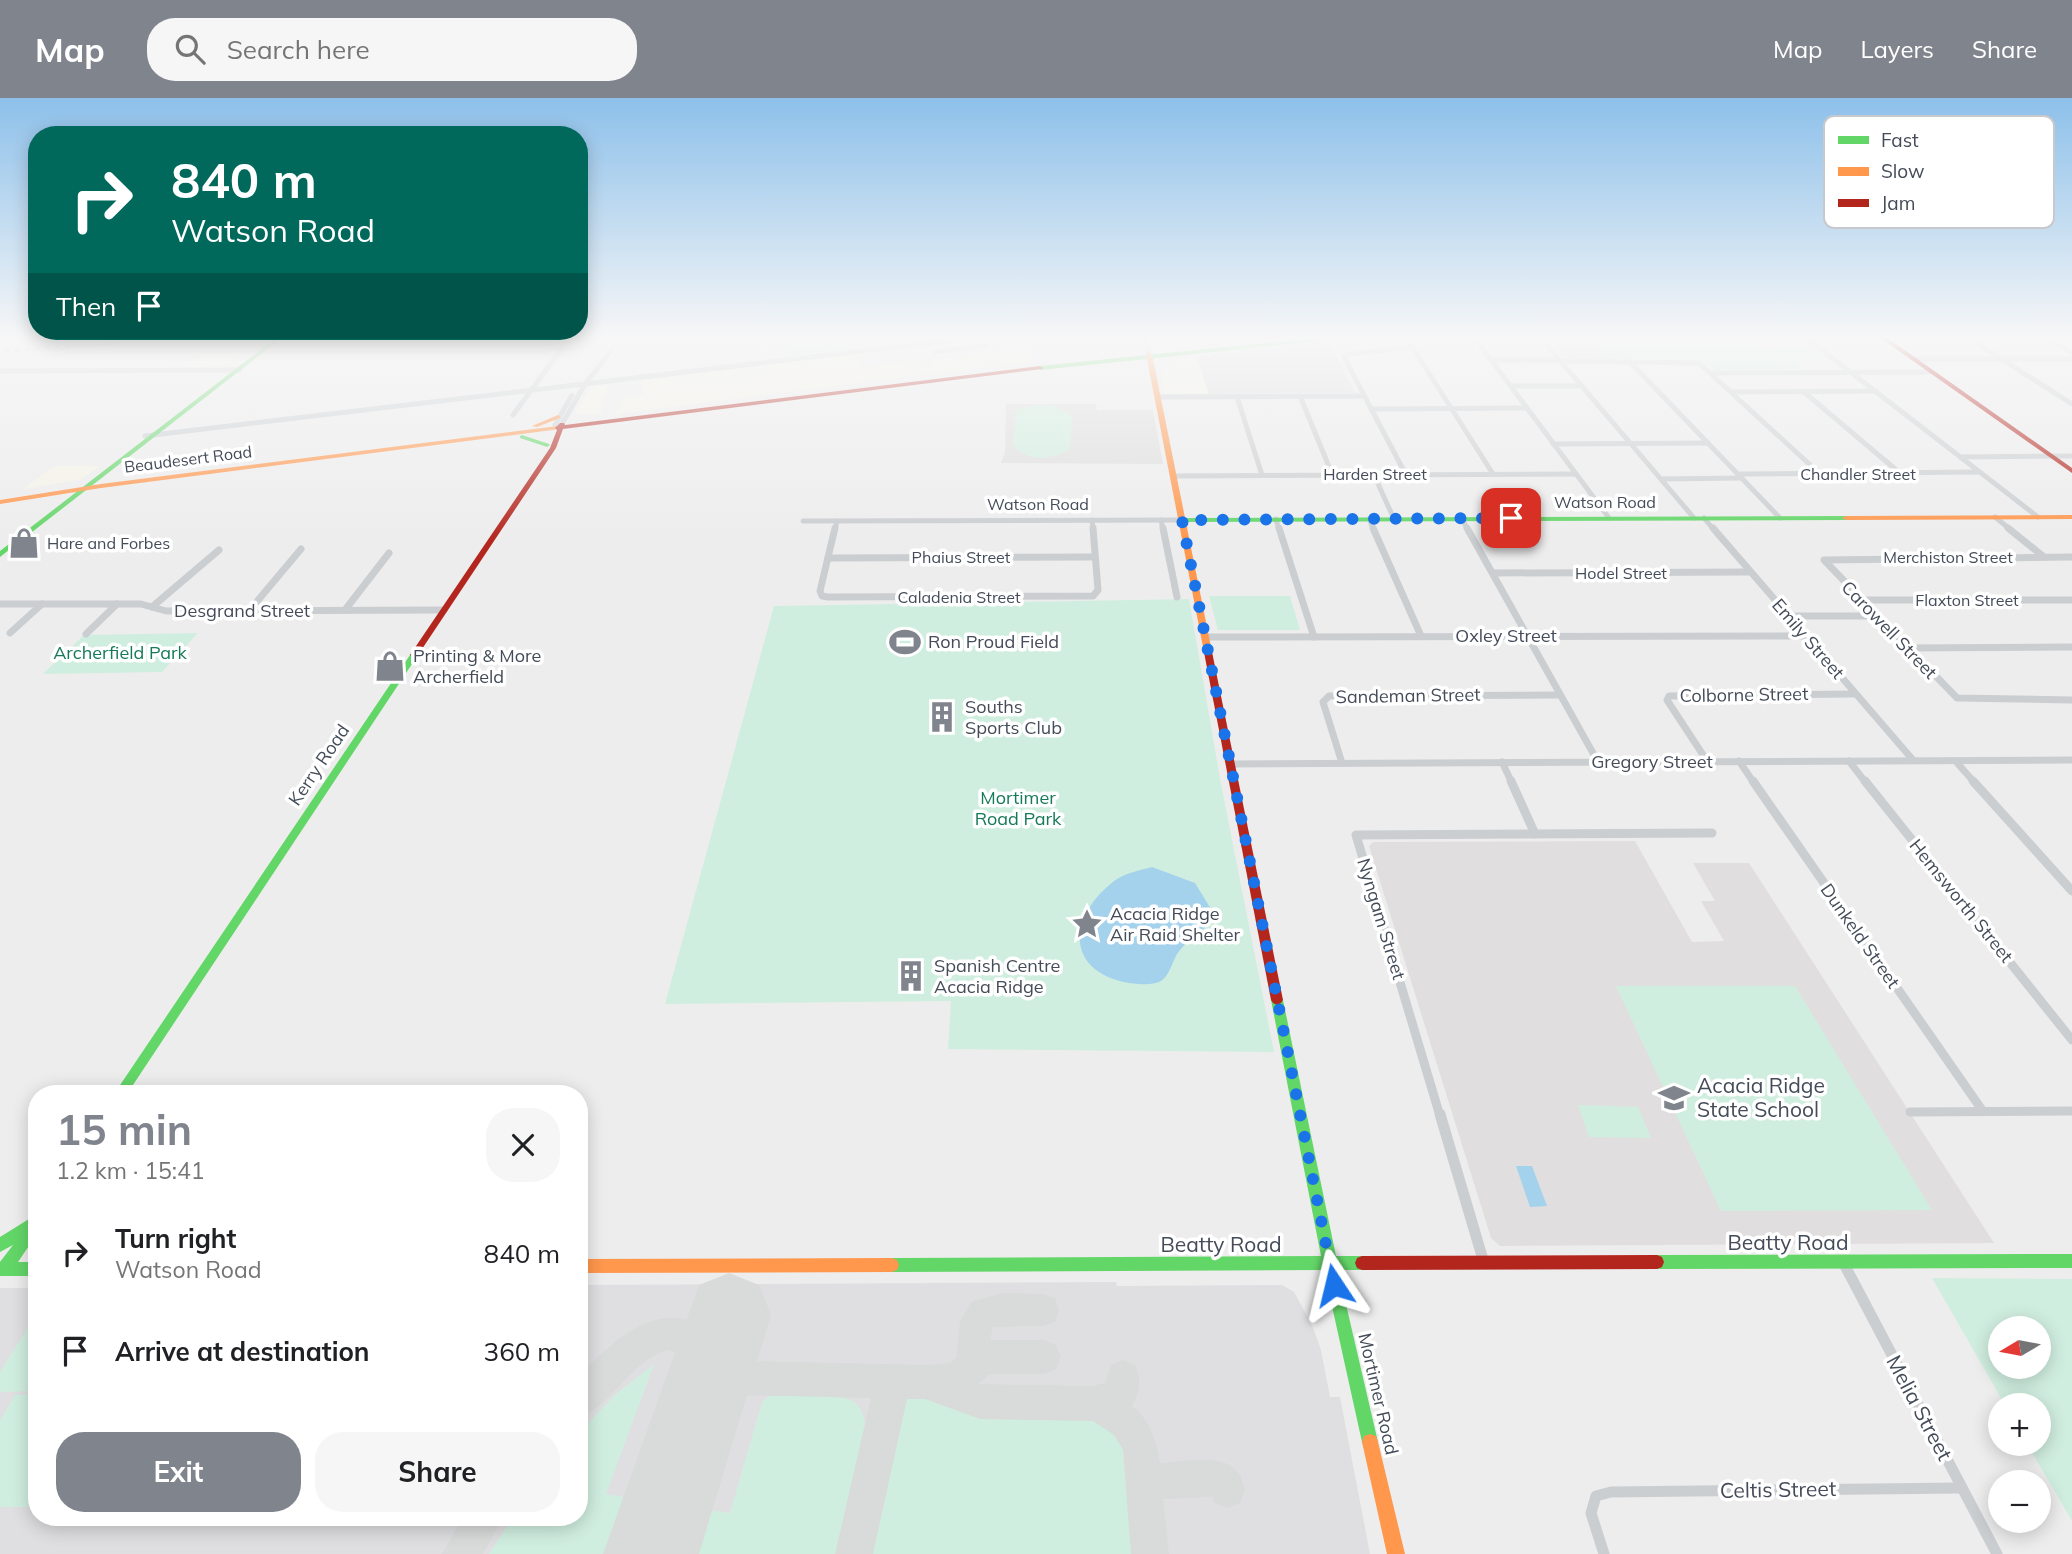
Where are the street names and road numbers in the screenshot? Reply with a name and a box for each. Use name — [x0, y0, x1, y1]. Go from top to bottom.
street label: Beaudesert Road — [123, 441, 253, 477]
street label: Harden Street — [1323, 464, 1427, 484]
street label: Chandler Street — [1800, 464, 1916, 484]
street label: Watson Road — [1554, 492, 1656, 512]
street label: Watson Road — [987, 494, 1089, 514]
street label: Phaius Street — [912, 547, 1011, 567]
street label: Merchiston Street — [1883, 547, 2013, 567]
street label: Hodel Street — [1575, 563, 1667, 583]
street label: Carowell Street — [1837, 576, 1942, 684]
street label: Caladenia Street — [897, 587, 1021, 607]
street label: Flaxton Street — [1915, 590, 2019, 610]
street label: Emily Street — [1767, 594, 1850, 684]
street label: Desgrand Street — [174, 599, 310, 622]
street label: Oxley Street — [1455, 624, 1557, 647]
street label: Colborne Street — [1679, 682, 1809, 707]
street label: Sandeman Street — [1335, 683, 1481, 708]
street label: Kerry Road — [283, 720, 354, 810]
street label: Gregory Street — [1591, 750, 1713, 773]
street label: Hemsworth Street — [1905, 834, 2018, 967]
street label: Nyngam Street — [1352, 855, 1411, 982]
street label: Dunkeld Street — [1816, 879, 1905, 993]
street label: Beatty Road — [1728, 1229, 1848, 1255]
street label: Beatty Road — [1161, 1231, 1281, 1257]
street label: Mortimer Road — [1353, 1331, 1404, 1457]
street label: Melia Street — [1881, 1350, 1958, 1465]
street label: Celtis Street — [1720, 1475, 1836, 1503]

